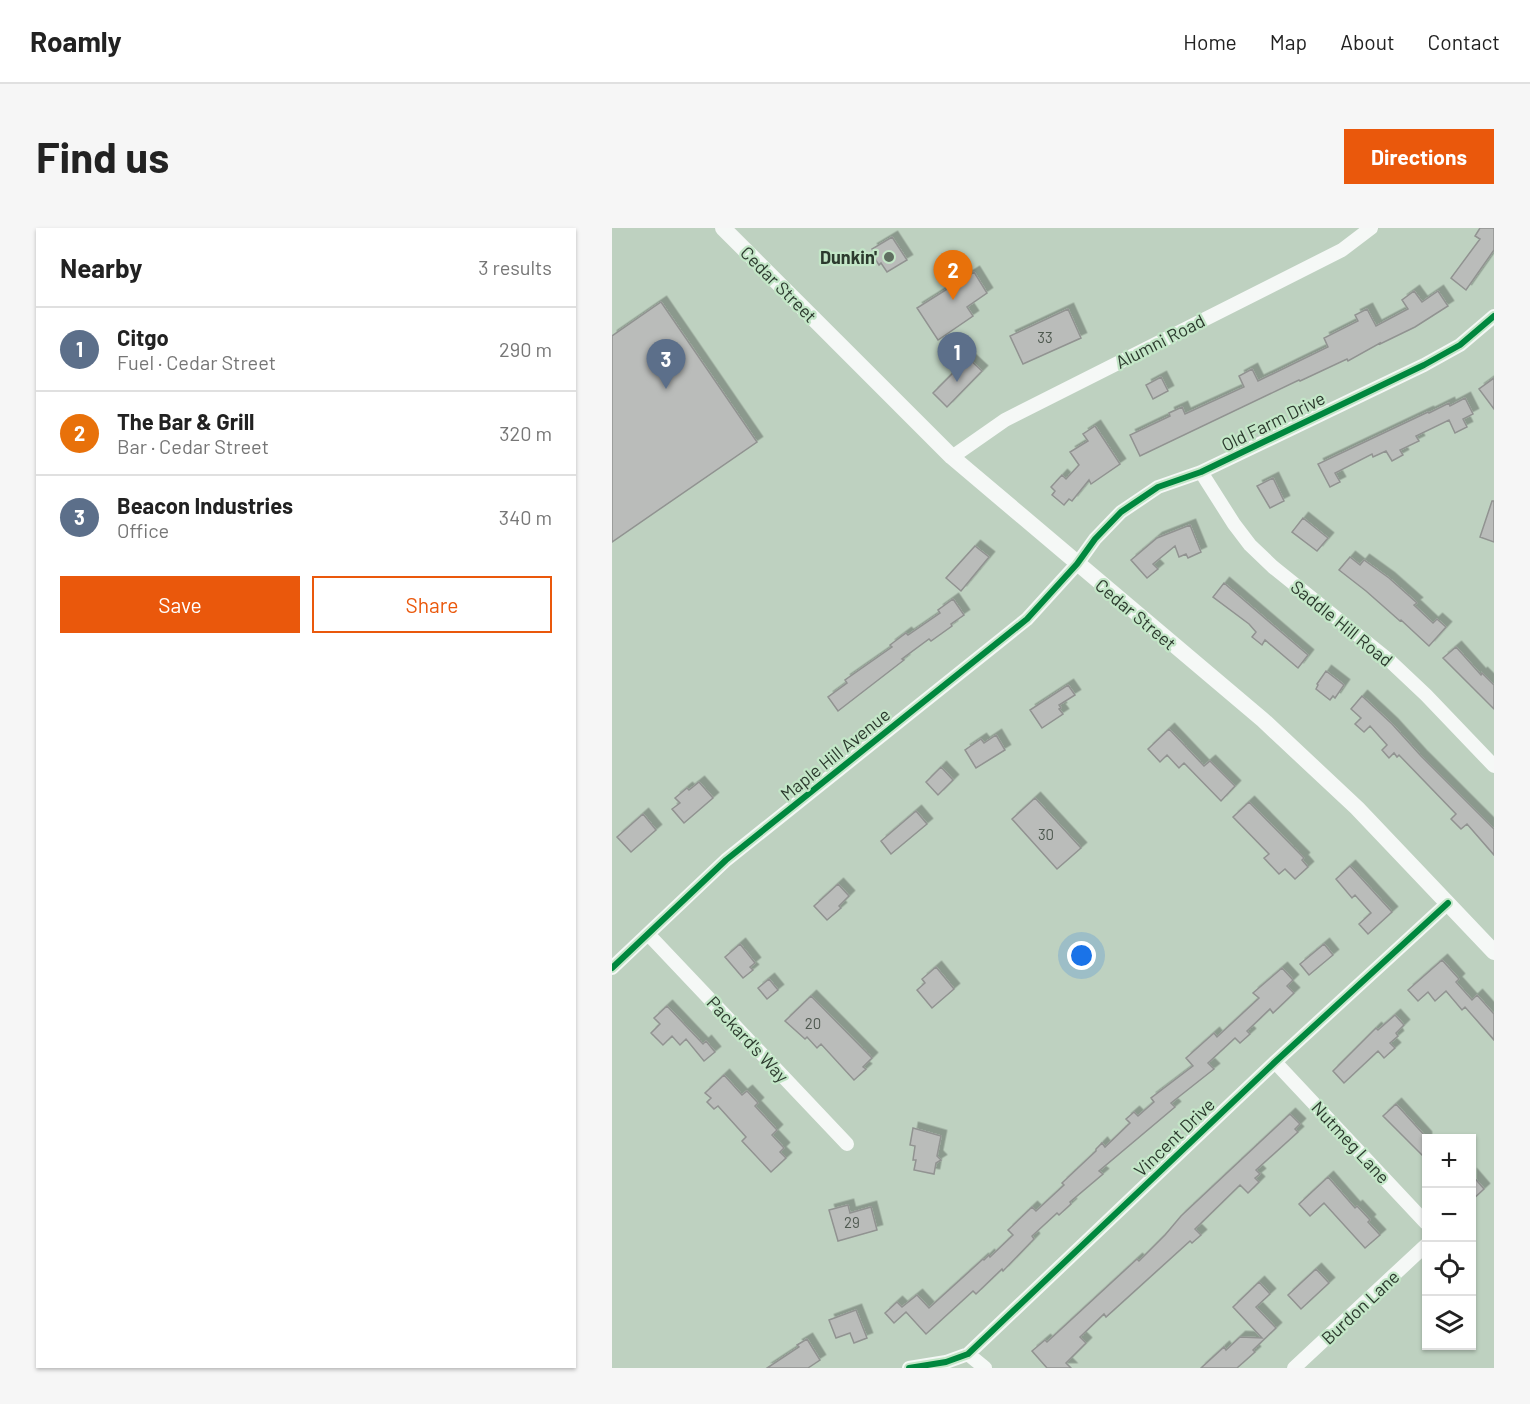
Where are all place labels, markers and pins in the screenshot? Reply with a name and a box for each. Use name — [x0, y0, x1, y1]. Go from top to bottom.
place label: Dunkin' — [820, 246, 877, 268]
marker: Dunkin' — [882, 250, 896, 264]
pin: 2 — [934, 250, 972, 300]
pin: 1 — [938, 332, 976, 382]
pin: 3 — [646, 340, 686, 389]

